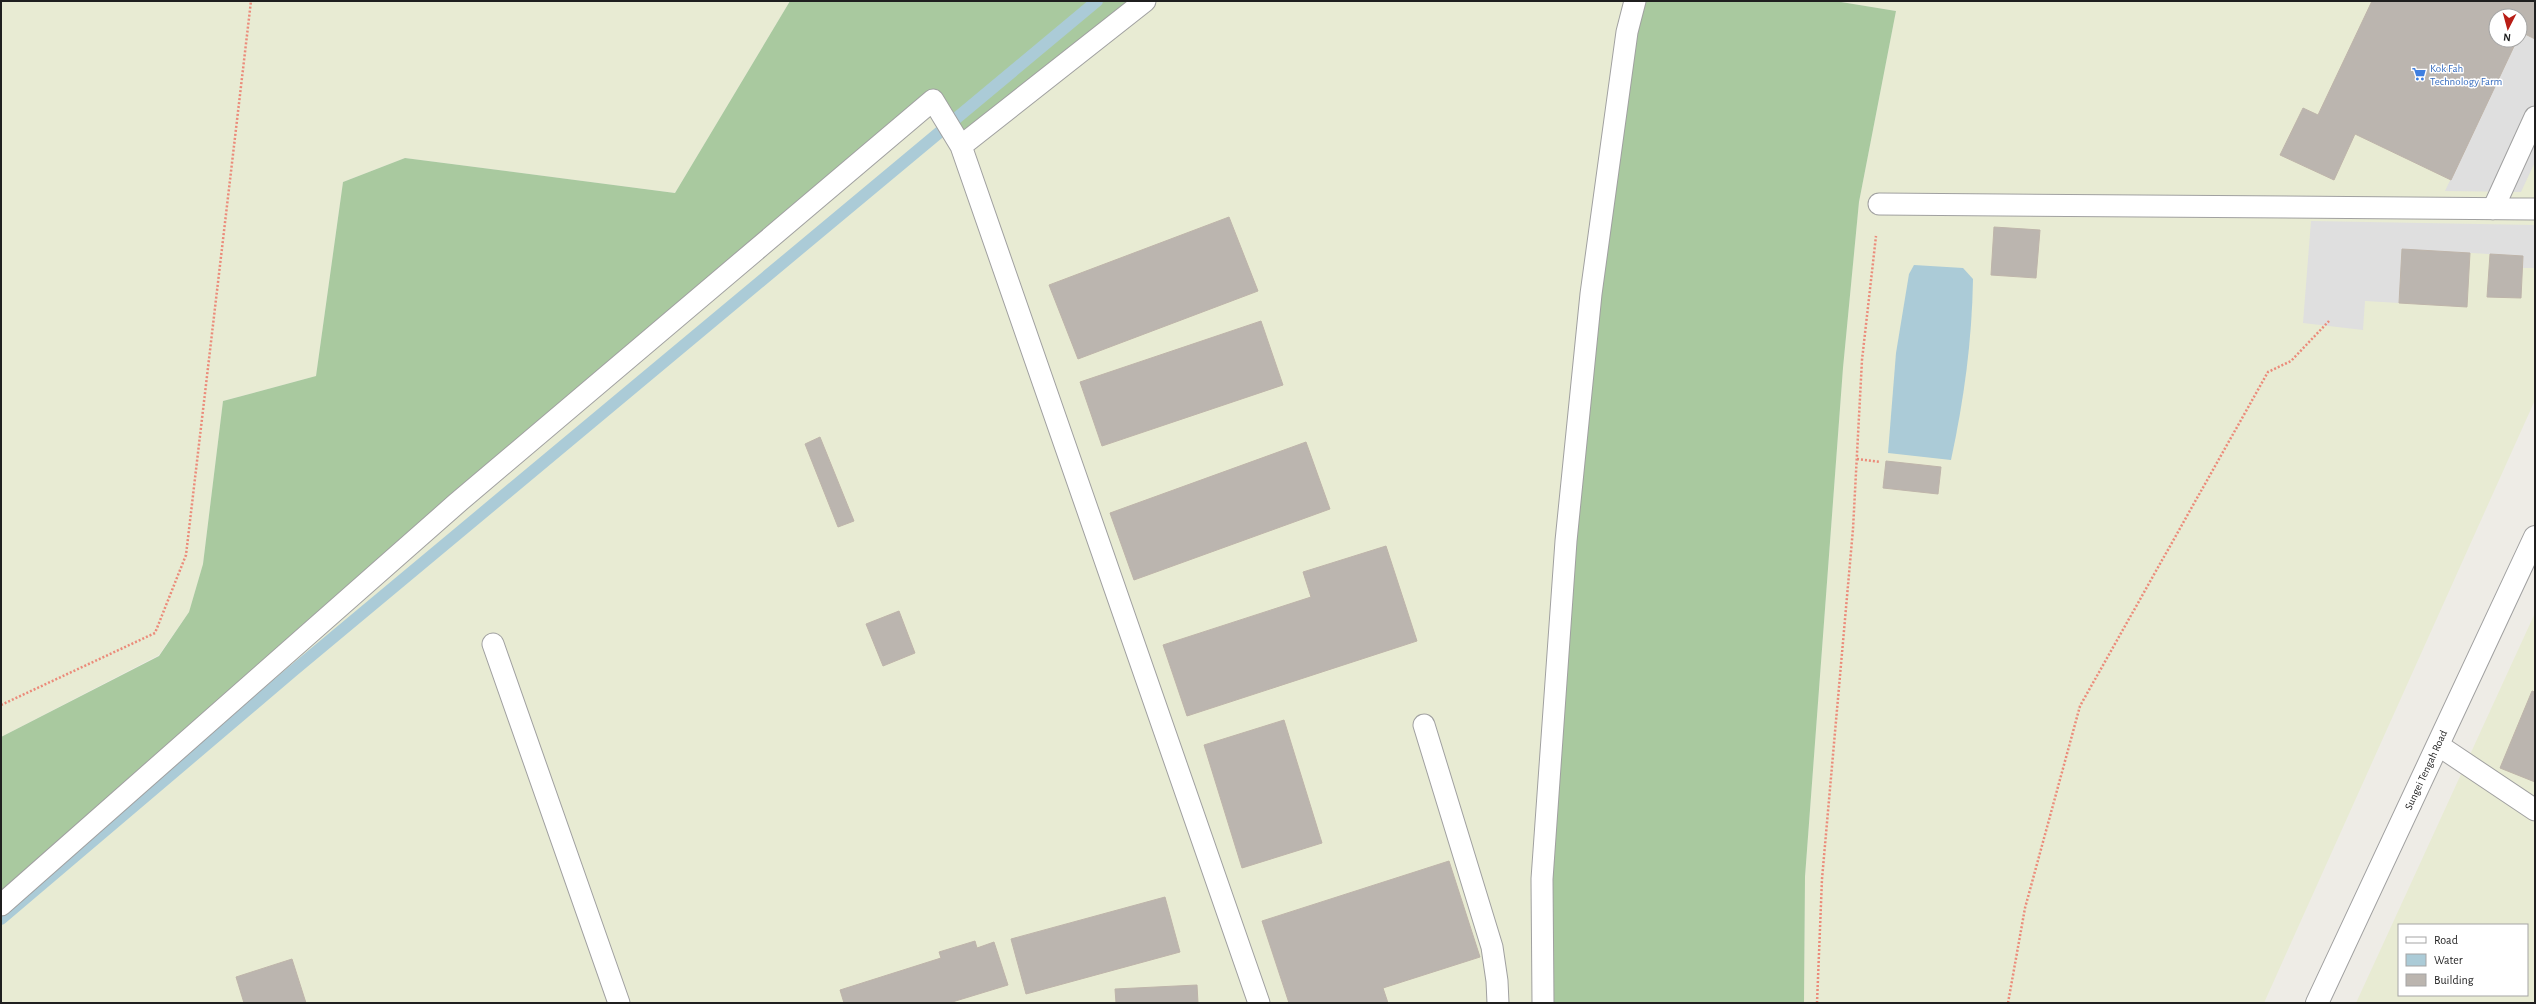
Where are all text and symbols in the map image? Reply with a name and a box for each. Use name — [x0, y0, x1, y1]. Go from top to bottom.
north arrow — [2488, 8, 2528, 48]
text: N — [2503, 32, 2511, 43]
place label: Kok Fah Technology Farm — [2430, 63, 2503, 87]
supermarket icon: Kok Fah Technology Farm — [2411, 66, 2427, 82]
street label: Sungei Tengah Road — [2403, 728, 2449, 811]
legend — [2398, 924, 2528, 996]
text: Road — [2434, 934, 2458, 946]
text: Water — [2434, 954, 2463, 966]
text: Building — [2434, 974, 2474, 986]

